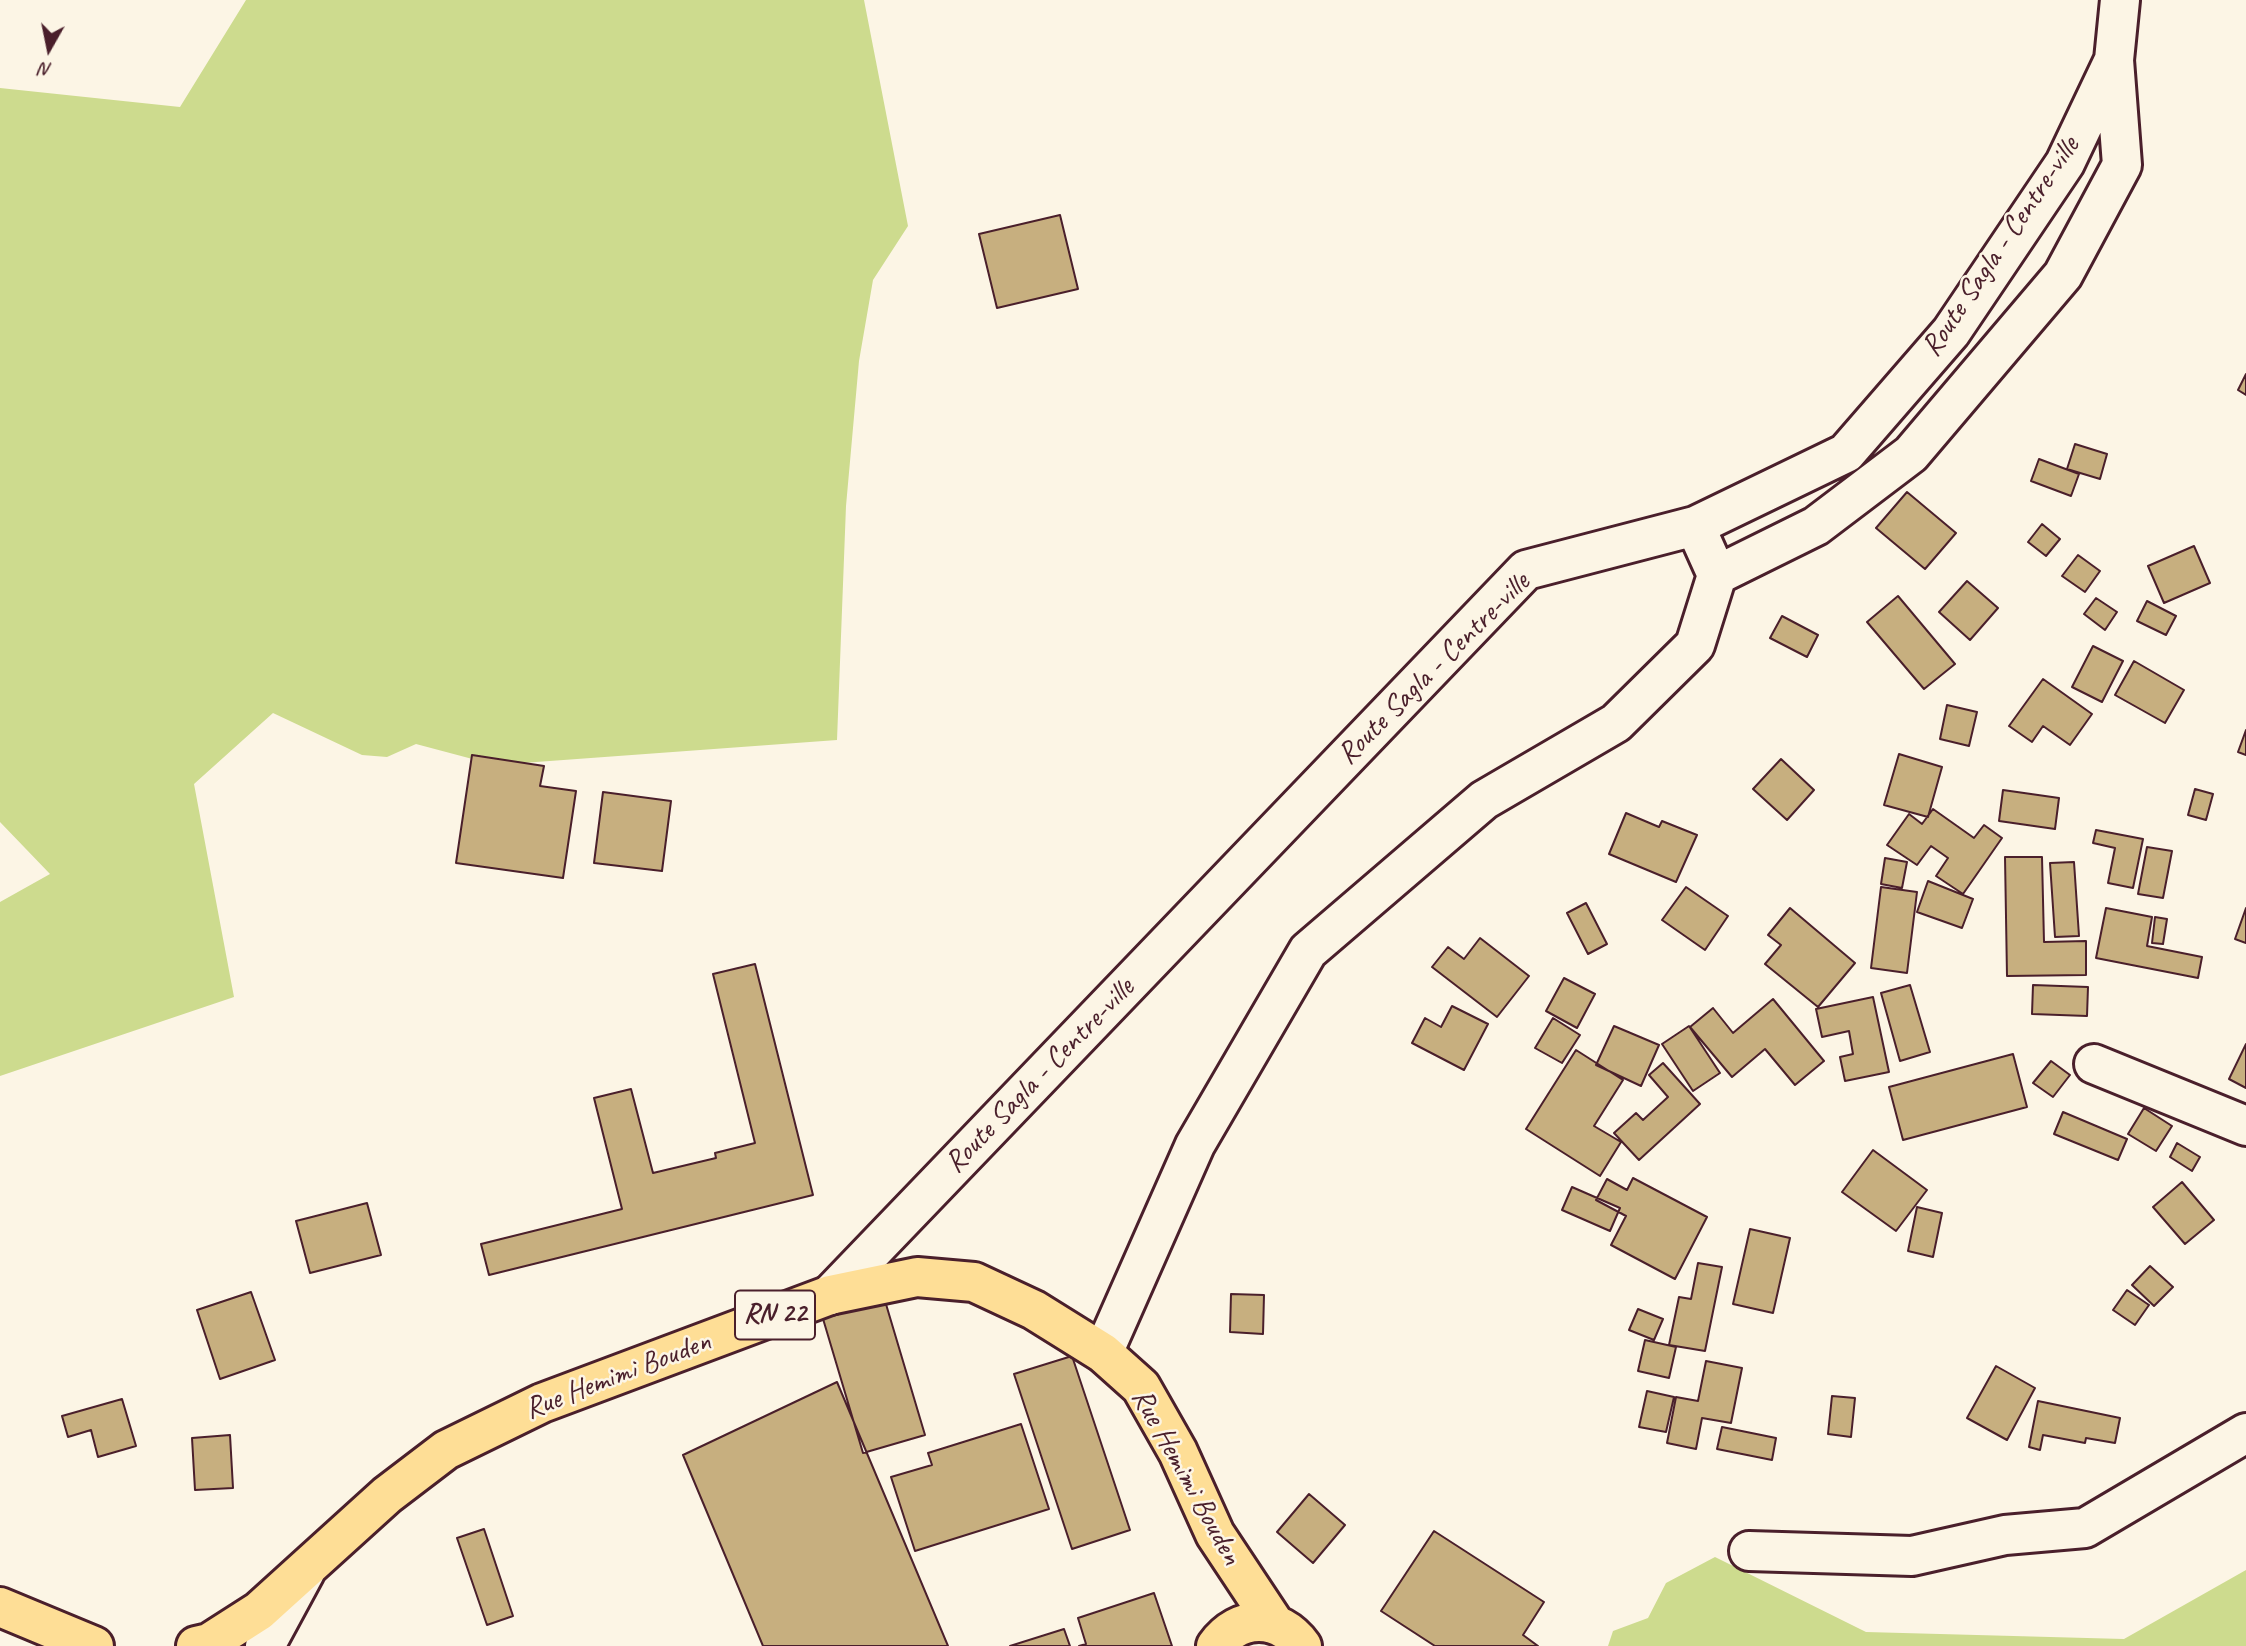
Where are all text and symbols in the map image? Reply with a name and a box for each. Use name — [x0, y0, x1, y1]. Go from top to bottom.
north arrow — [14, 14, 84, 84]
text: N — [38, 57, 53, 83]
street label: Route Sagla - Centre-ville — [1914, 130, 2088, 364]
street label: Route Sagla - Centre-ville — [1330, 565, 1538, 773]
street label: Route Sagla - Centre-ville — [938, 971, 1142, 1181]
road number: RN 22 — [735, 1290, 815, 1340]
street label: Rue Hemimi Bouden — [520, 1324, 716, 1428]
street label: Rue Hemimi Bouden — [1123, 1383, 1249, 1571]

